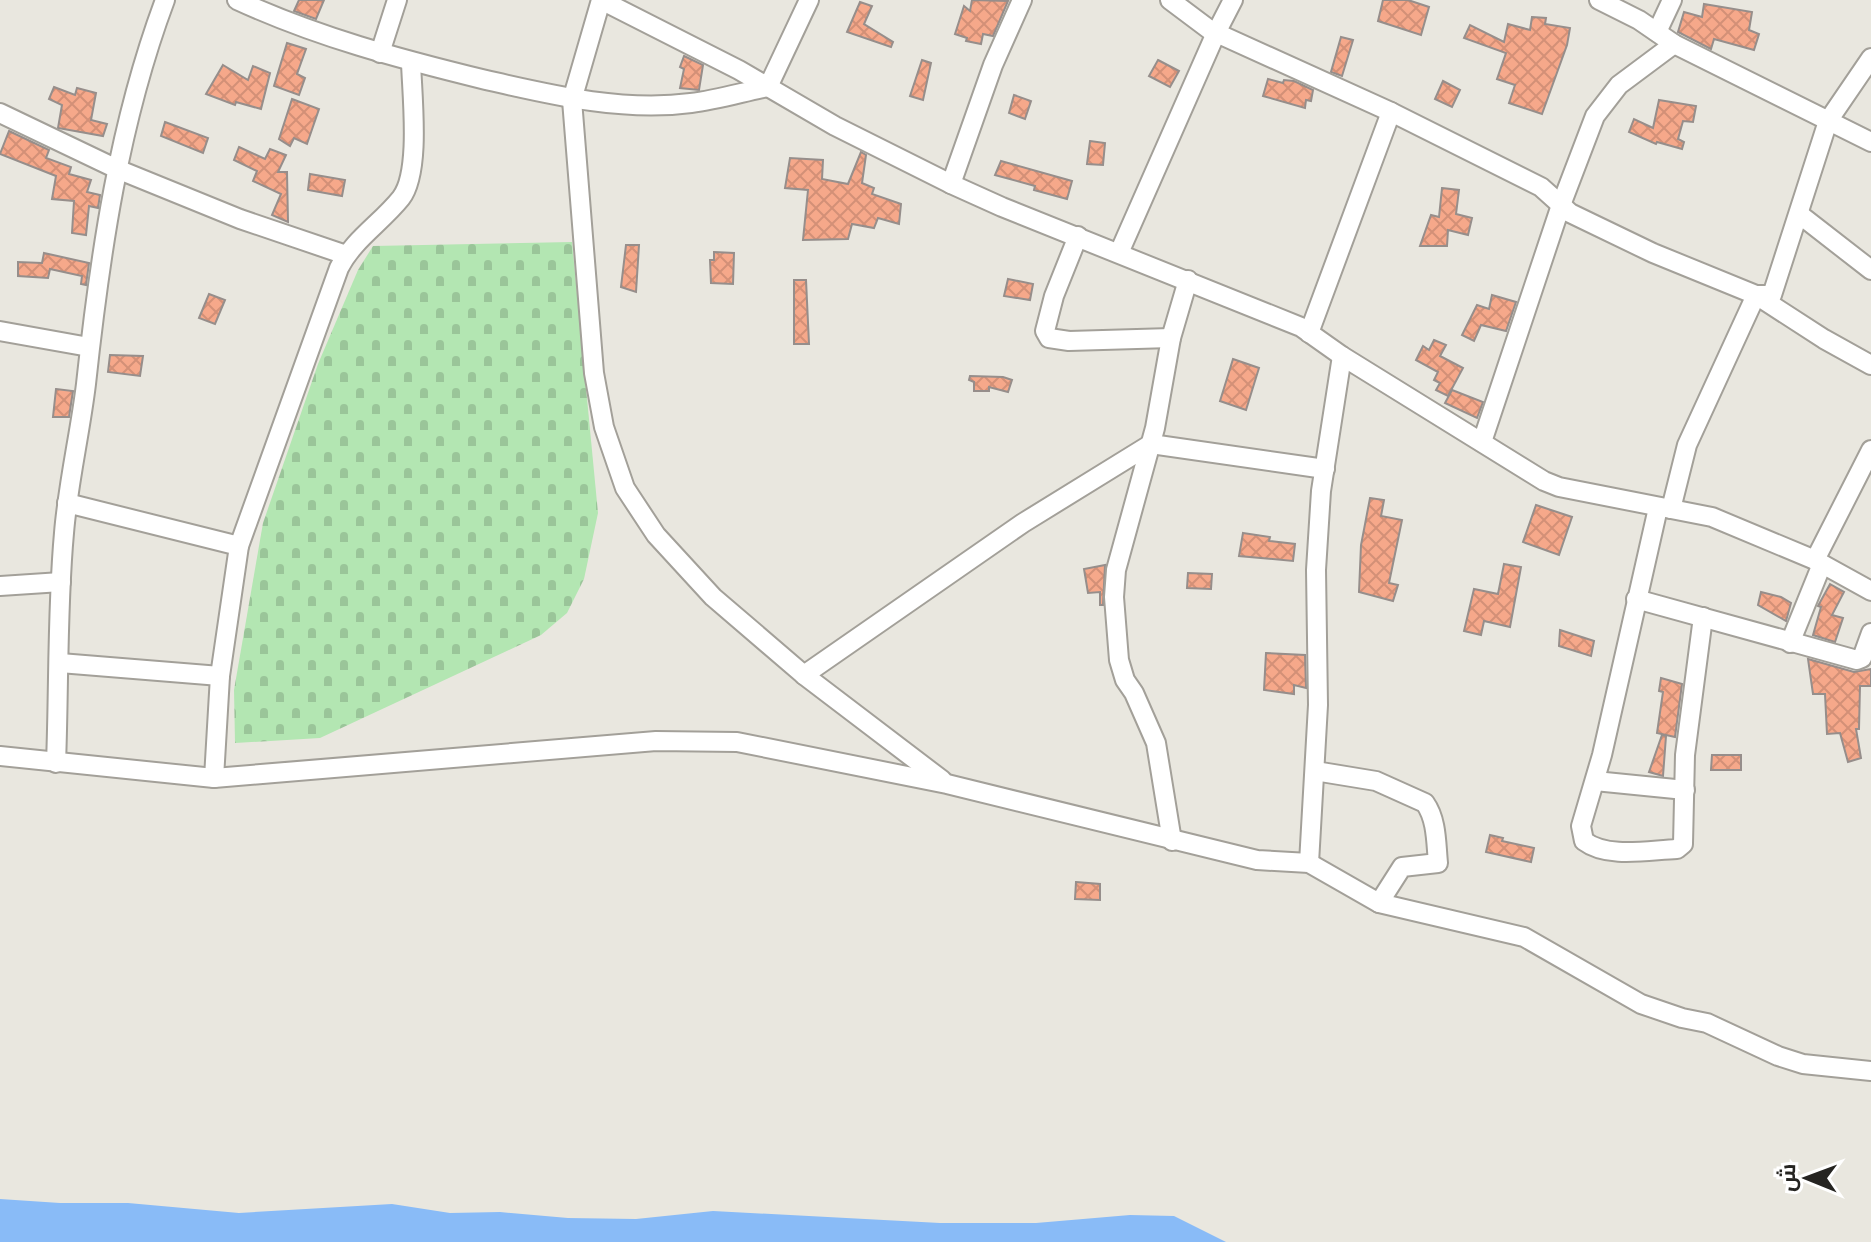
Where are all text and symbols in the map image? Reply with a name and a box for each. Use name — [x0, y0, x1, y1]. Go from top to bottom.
north arrow — [1767, 1138, 1847, 1218]
text: ش — [1772, 1163, 1802, 1192]

